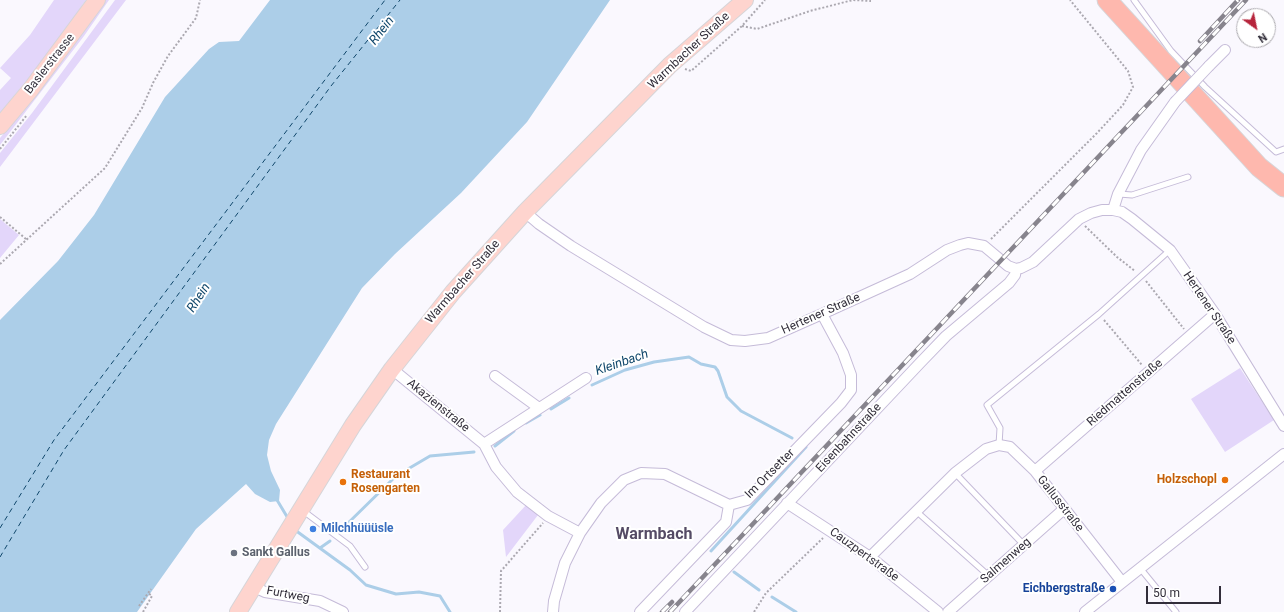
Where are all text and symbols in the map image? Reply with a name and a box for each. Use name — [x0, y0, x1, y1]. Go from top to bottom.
north arrow — [1236, 8, 1276, 48]
street label: Warmbacher Straße — [645, 10, 733, 92]
water label: Rhein — [366, 14, 398, 48]
text: N — [1255, 30, 1269, 45]
street label: Baslerstrasse — [22, 31, 78, 97]
street label: Warmbacher Straße — [423, 237, 503, 327]
street label: Hertener Straße — [1179, 269, 1239, 347]
water label: Rhein — [184, 281, 214, 315]
street label: Hertener Straße — [779, 290, 863, 338]
water label: Kleinbach — [593, 347, 651, 379]
street label: Riedmattenstraße — [1084, 356, 1166, 430]
street label: Akazienstraße — [404, 376, 472, 436]
street label: Eisenbahnstraße — [813, 400, 885, 476]
street label: Im Ortsetter — [742, 446, 798, 502]
place label: Restaurant Rosengarten — [351, 468, 420, 496]
street label: Gallusstraße — [1034, 473, 1086, 535]
place label: Holzschopl — [1157, 473, 1217, 487]
marker: Holzschopl — [1220, 475, 1230, 485]
marker: Restaurant Rosengarten — [338, 477, 348, 487]
place label: Milchhüüüsle — [321, 522, 394, 536]
marker: Milchhüüüsle — [308, 524, 318, 534]
district label: Warmbach — [616, 525, 692, 545]
street label: Cauzpertstraße — [826, 525, 902, 585]
street label: Salmenweg — [978, 535, 1034, 587]
place label: Sankt Gallus — [242, 546, 310, 560]
marker: Sankt Gallus — [229, 548, 239, 558]
scale bar — [1148, 578, 1223, 604]
place label: Eichbergstraße — [1023, 582, 1105, 596]
street label: Furtweg — [265, 584, 311, 606]
marker: Eichbergstraße — [1108, 584, 1118, 594]
text: 50 m — [1153, 586, 1180, 600]

